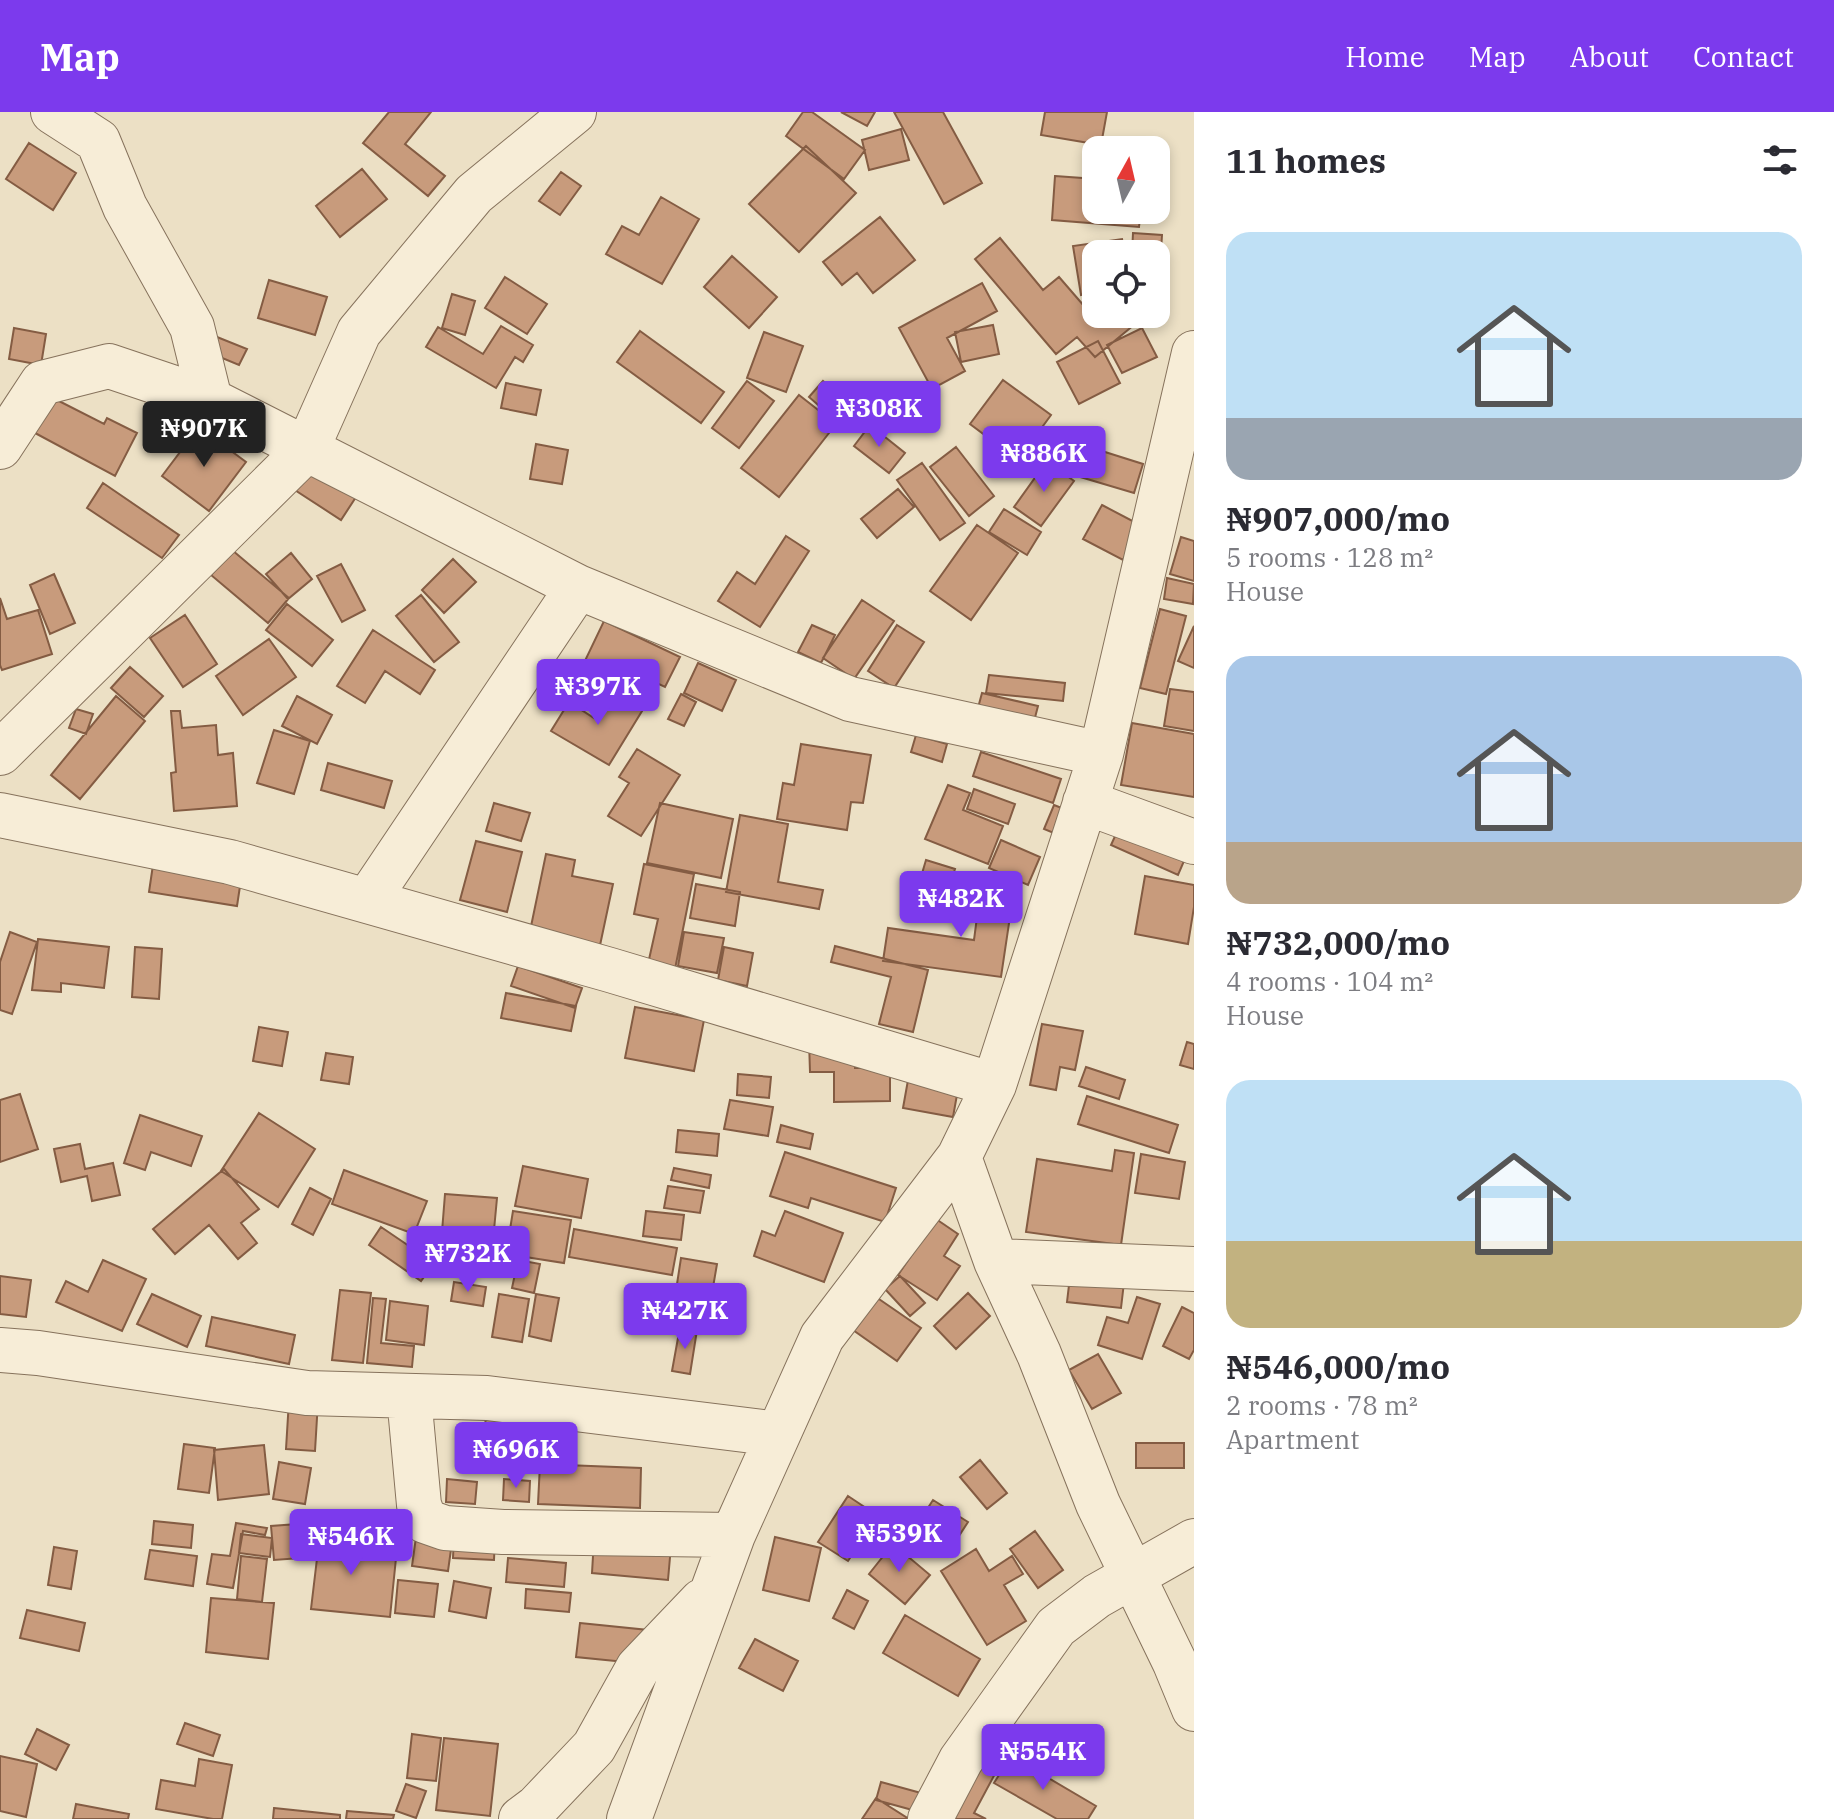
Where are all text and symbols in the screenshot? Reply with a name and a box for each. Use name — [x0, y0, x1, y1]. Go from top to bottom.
text: Map — [40, 32, 120, 81]
text: Home — [1345, 38, 1425, 75]
text: Map — [1469, 38, 1526, 75]
text: About — [1570, 38, 1649, 75]
text: Contact — [1693, 38, 1794, 75]
north arrow — [1082, 136, 1170, 224]
map controls — [1082, 136, 1170, 328]
text: 11 homes — [1226, 138, 1386, 182]
icon: filters — [1758, 138, 1802, 182]
button: locate — [1082, 240, 1170, 328]
icon: home — [1442, 284, 1586, 428]
pin: ₦308K — [823, 381, 935, 449]
text: ₦308K — [836, 390, 922, 424]
pin: ₦907K — [148, 401, 260, 469]
text: ₦907K — [161, 410, 247, 444]
pin: ₦886K — [988, 426, 1100, 494]
text: ₦886K — [1001, 435, 1087, 469]
text: ₦907,000/mo — [1226, 496, 1450, 540]
text: 5 rooms · 128 m² — [1226, 540, 1433, 574]
text: House — [1226, 574, 1304, 608]
pin: ₦397K — [542, 659, 654, 727]
text: ₦397K — [555, 668, 641, 702]
icon: home — [1442, 708, 1586, 852]
pin: ₦482K — [905, 871, 1017, 939]
text: ₦482K — [918, 880, 1004, 914]
text: ₦732,000/mo — [1226, 920, 1450, 964]
text: 4 rooms · 104 m² — [1226, 964, 1433, 998]
text: House — [1226, 998, 1304, 1032]
icon: home — [1442, 1132, 1586, 1276]
pin: ₦732K — [412, 1226, 524, 1294]
text: ₦732K — [425, 1235, 511, 1269]
pin: ₦427K — [629, 1283, 741, 1351]
text: ₦427K — [642, 1292, 728, 1326]
text: ₦546,000/mo — [1226, 1344, 1450, 1388]
text: 2 rooms · 78 m² — [1226, 1388, 1418, 1422]
pin: ₦696K — [460, 1422, 572, 1490]
text: Apartment — [1226, 1422, 1359, 1456]
text: ₦696K — [473, 1431, 559, 1465]
pin: ₦539K — [843, 1506, 955, 1574]
pin: ₦546K — [295, 1509, 407, 1577]
text: ₦539K — [856, 1515, 942, 1549]
text: ₦546K — [308, 1518, 394, 1552]
pin: ₦554K — [987, 1724, 1099, 1792]
text: ₦554K — [1000, 1733, 1086, 1767]

